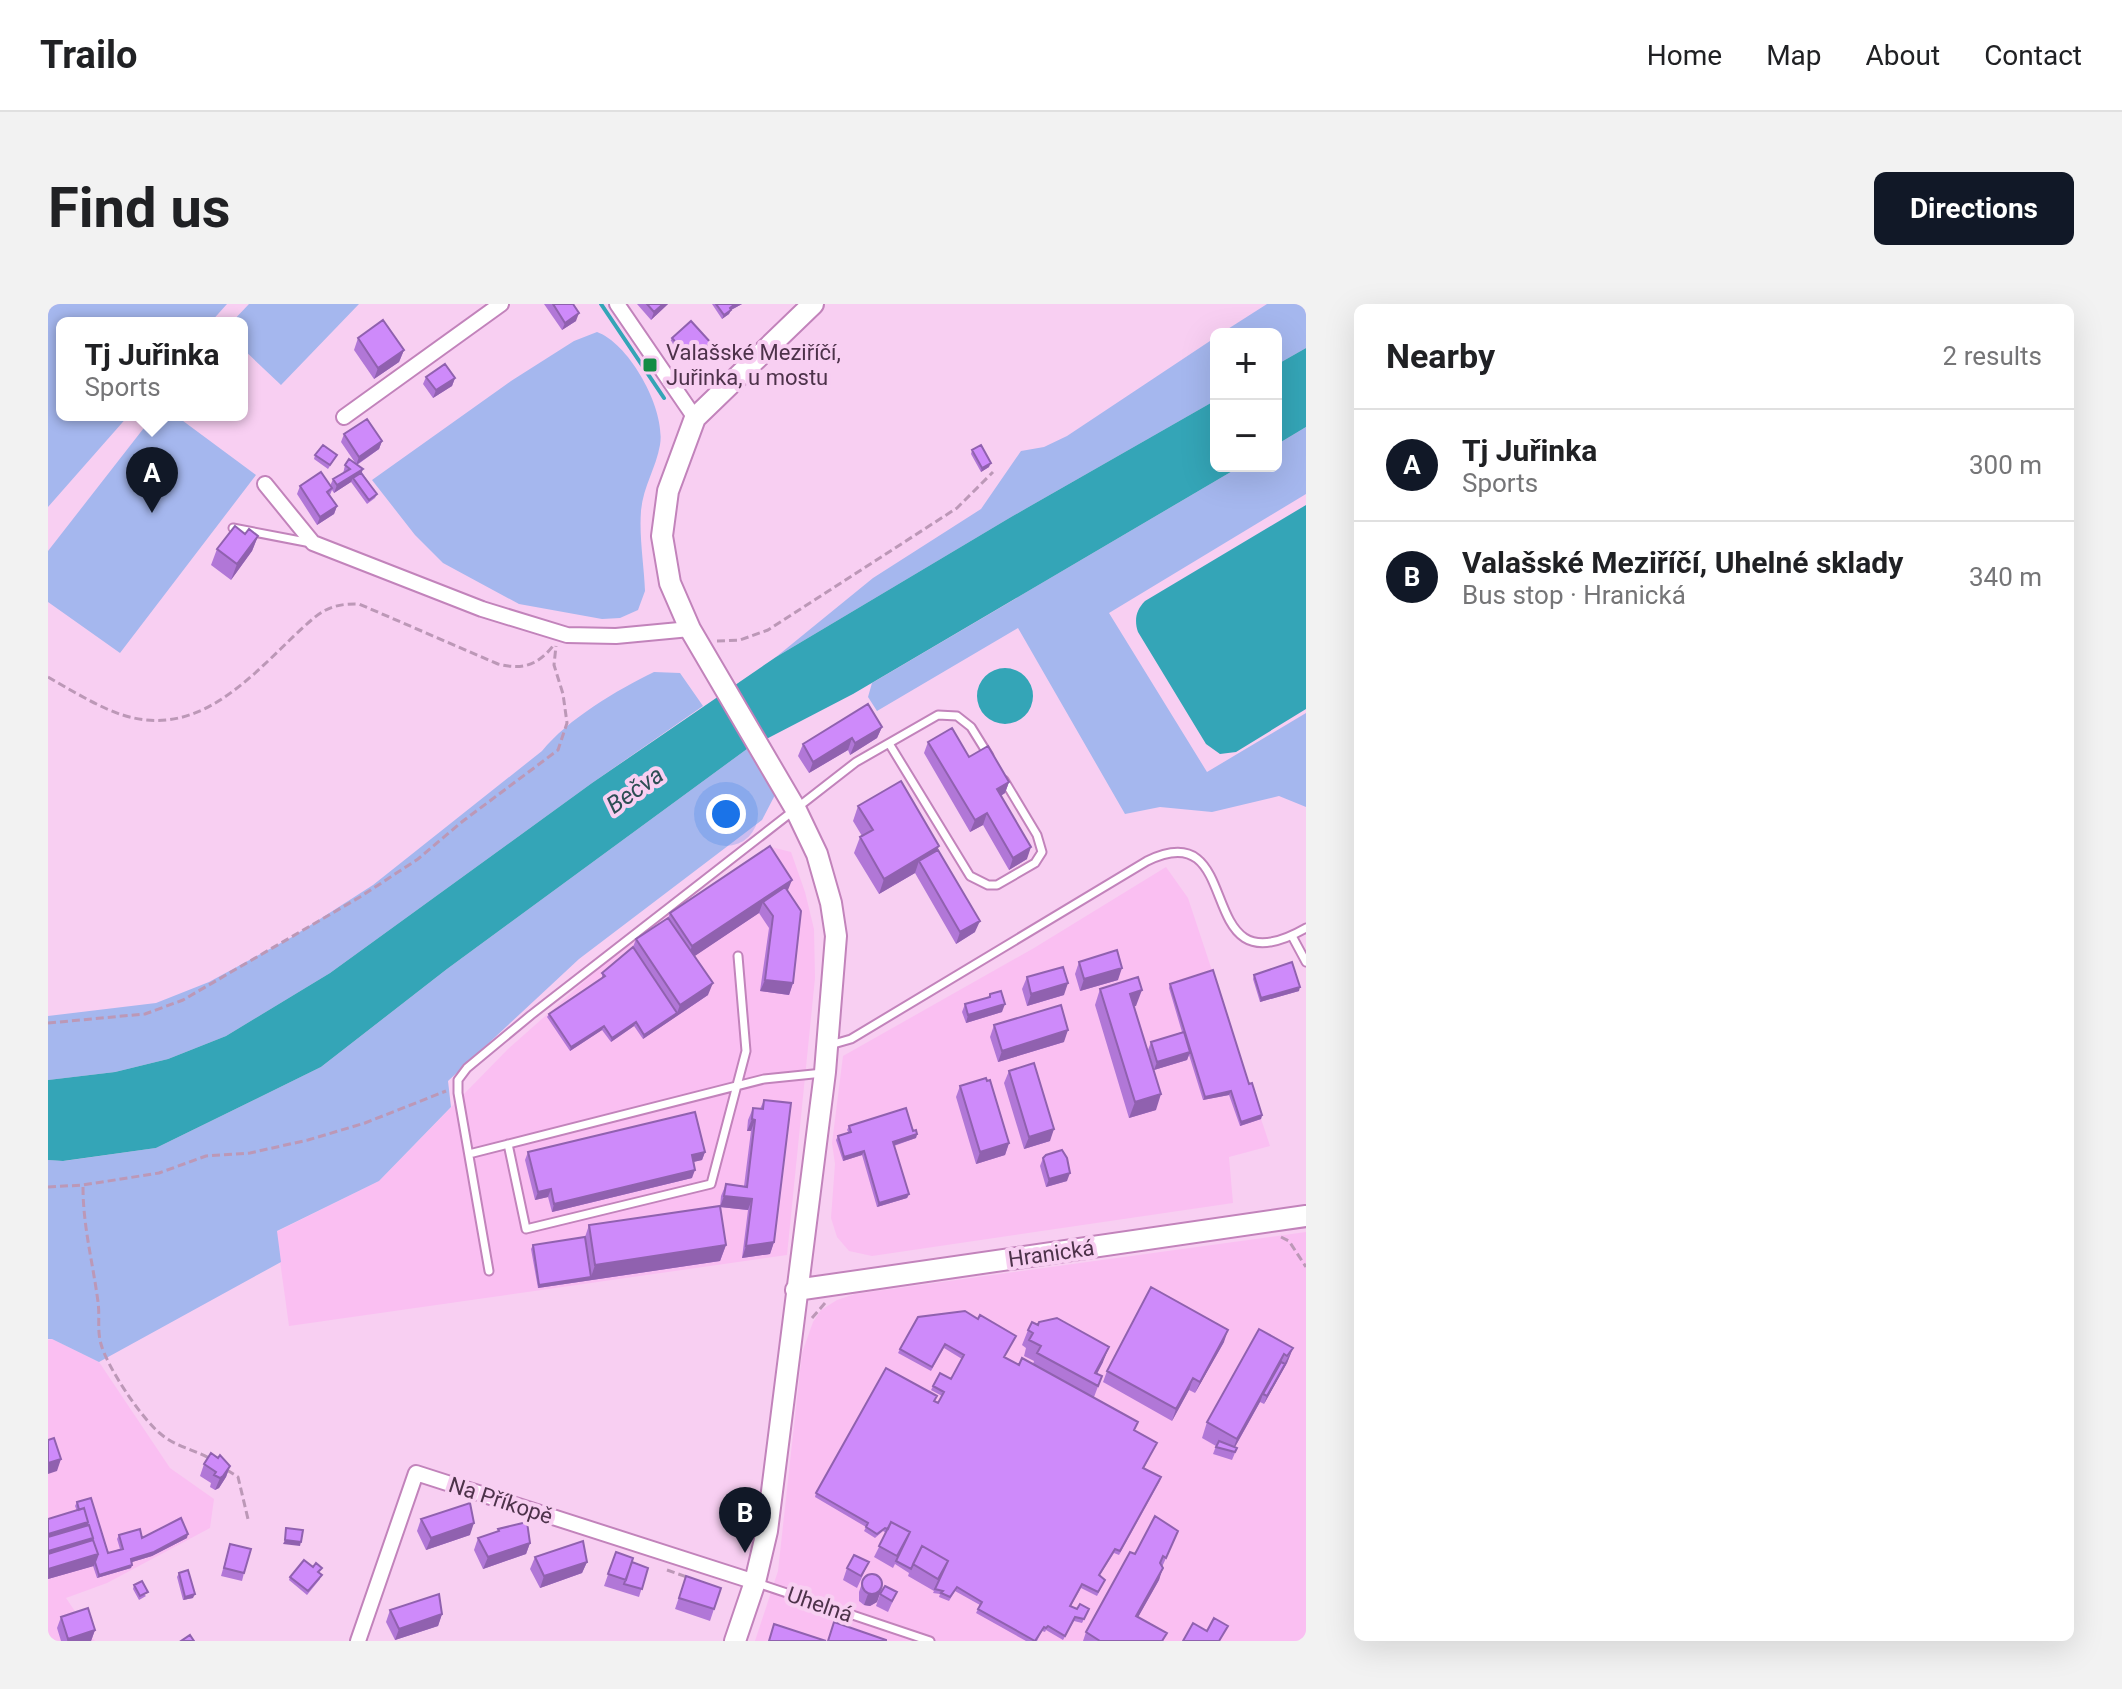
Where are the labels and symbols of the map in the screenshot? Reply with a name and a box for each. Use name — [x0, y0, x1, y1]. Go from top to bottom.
place label: Valašské Meziříčí, Juřinka, u mostu — [666, 340, 841, 390]
marker: Valašské Meziříčí, Juřinka, u mostu — [641, 356, 659, 374]
pin: A — [126, 447, 178, 513]
water label: Bečva — [601, 761, 669, 819]
your location — [706, 794, 746, 834]
street label: Hranická — [1006, 1235, 1096, 1272]
street label: Na Příkopě — [446, 1472, 556, 1529]
pin: B — [719, 1487, 771, 1553]
street label: Uhelná — [784, 1582, 856, 1627]

